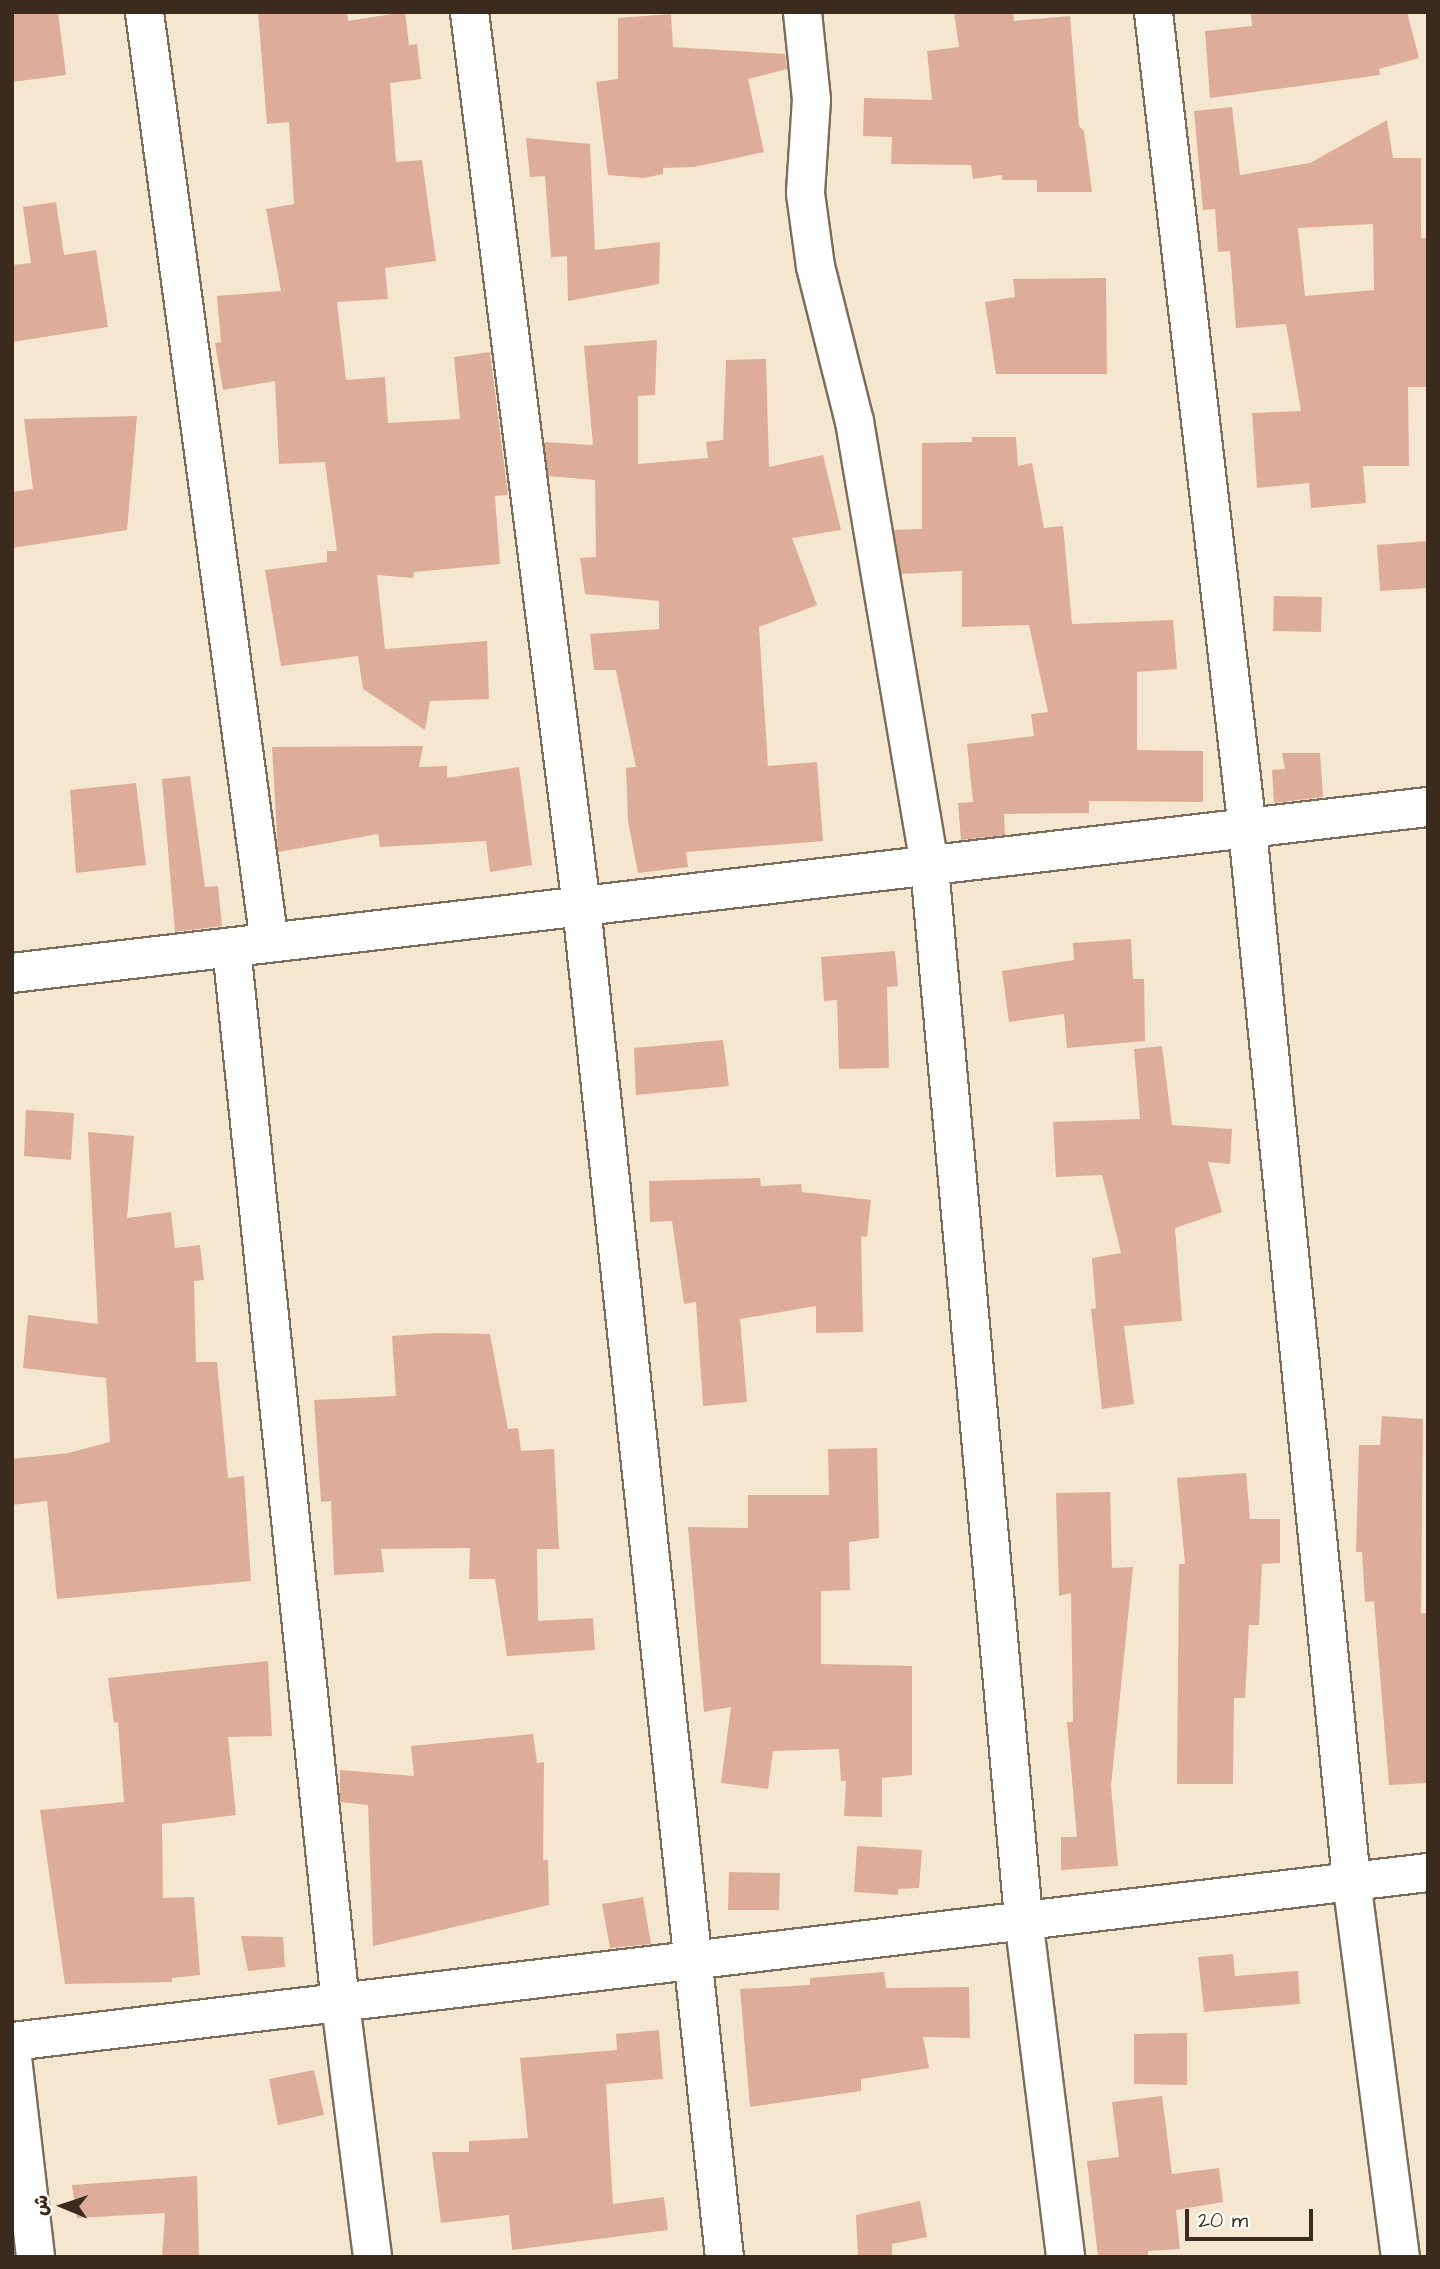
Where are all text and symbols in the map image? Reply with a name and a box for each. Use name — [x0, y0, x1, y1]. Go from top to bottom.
north arrow — [28, 2171, 98, 2241]
text: ش — [28, 2194, 55, 2216]
scale bar — [1188, 2196, 1316, 2240]
text: 20 m — [1198, 2206, 1248, 2235]

